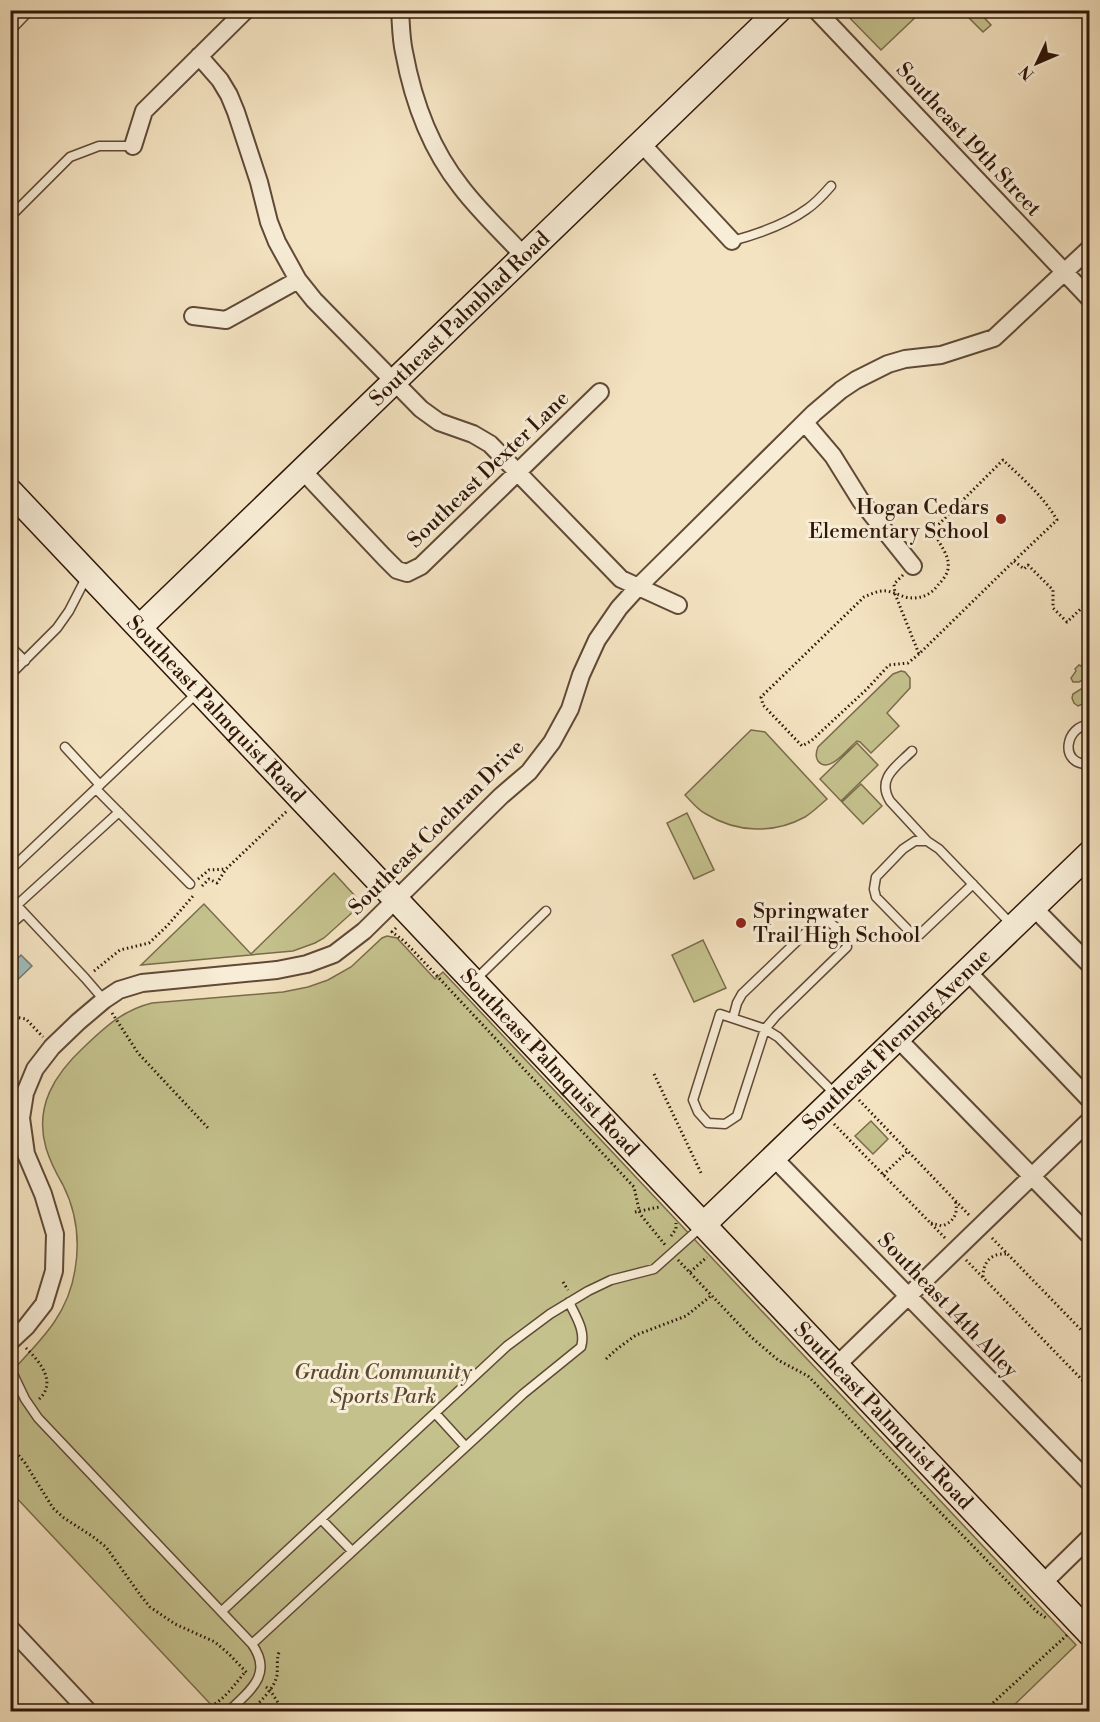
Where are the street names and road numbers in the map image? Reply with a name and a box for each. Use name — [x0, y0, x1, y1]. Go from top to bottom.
street label: Southeast 19th Street — [890, 57, 1047, 222]
street label: Southeast Palmblad Road — [364, 226, 556, 412]
street label: Southeast Dexter Lane — [402, 386, 575, 554]
street label: Southeast Palmquist Road — [120, 610, 310, 809]
street label: Southeast Cochran Drive — [344, 735, 530, 921]
street label: Southeast Fleming Avenue — [797, 943, 997, 1137]
street label: Southeast Palmquist Road — [454, 964, 644, 1162]
street label: Southeast 14th Alley — [872, 1228, 1024, 1384]
street label: Southeast Palmquist Road — [788, 1317, 978, 1516]

